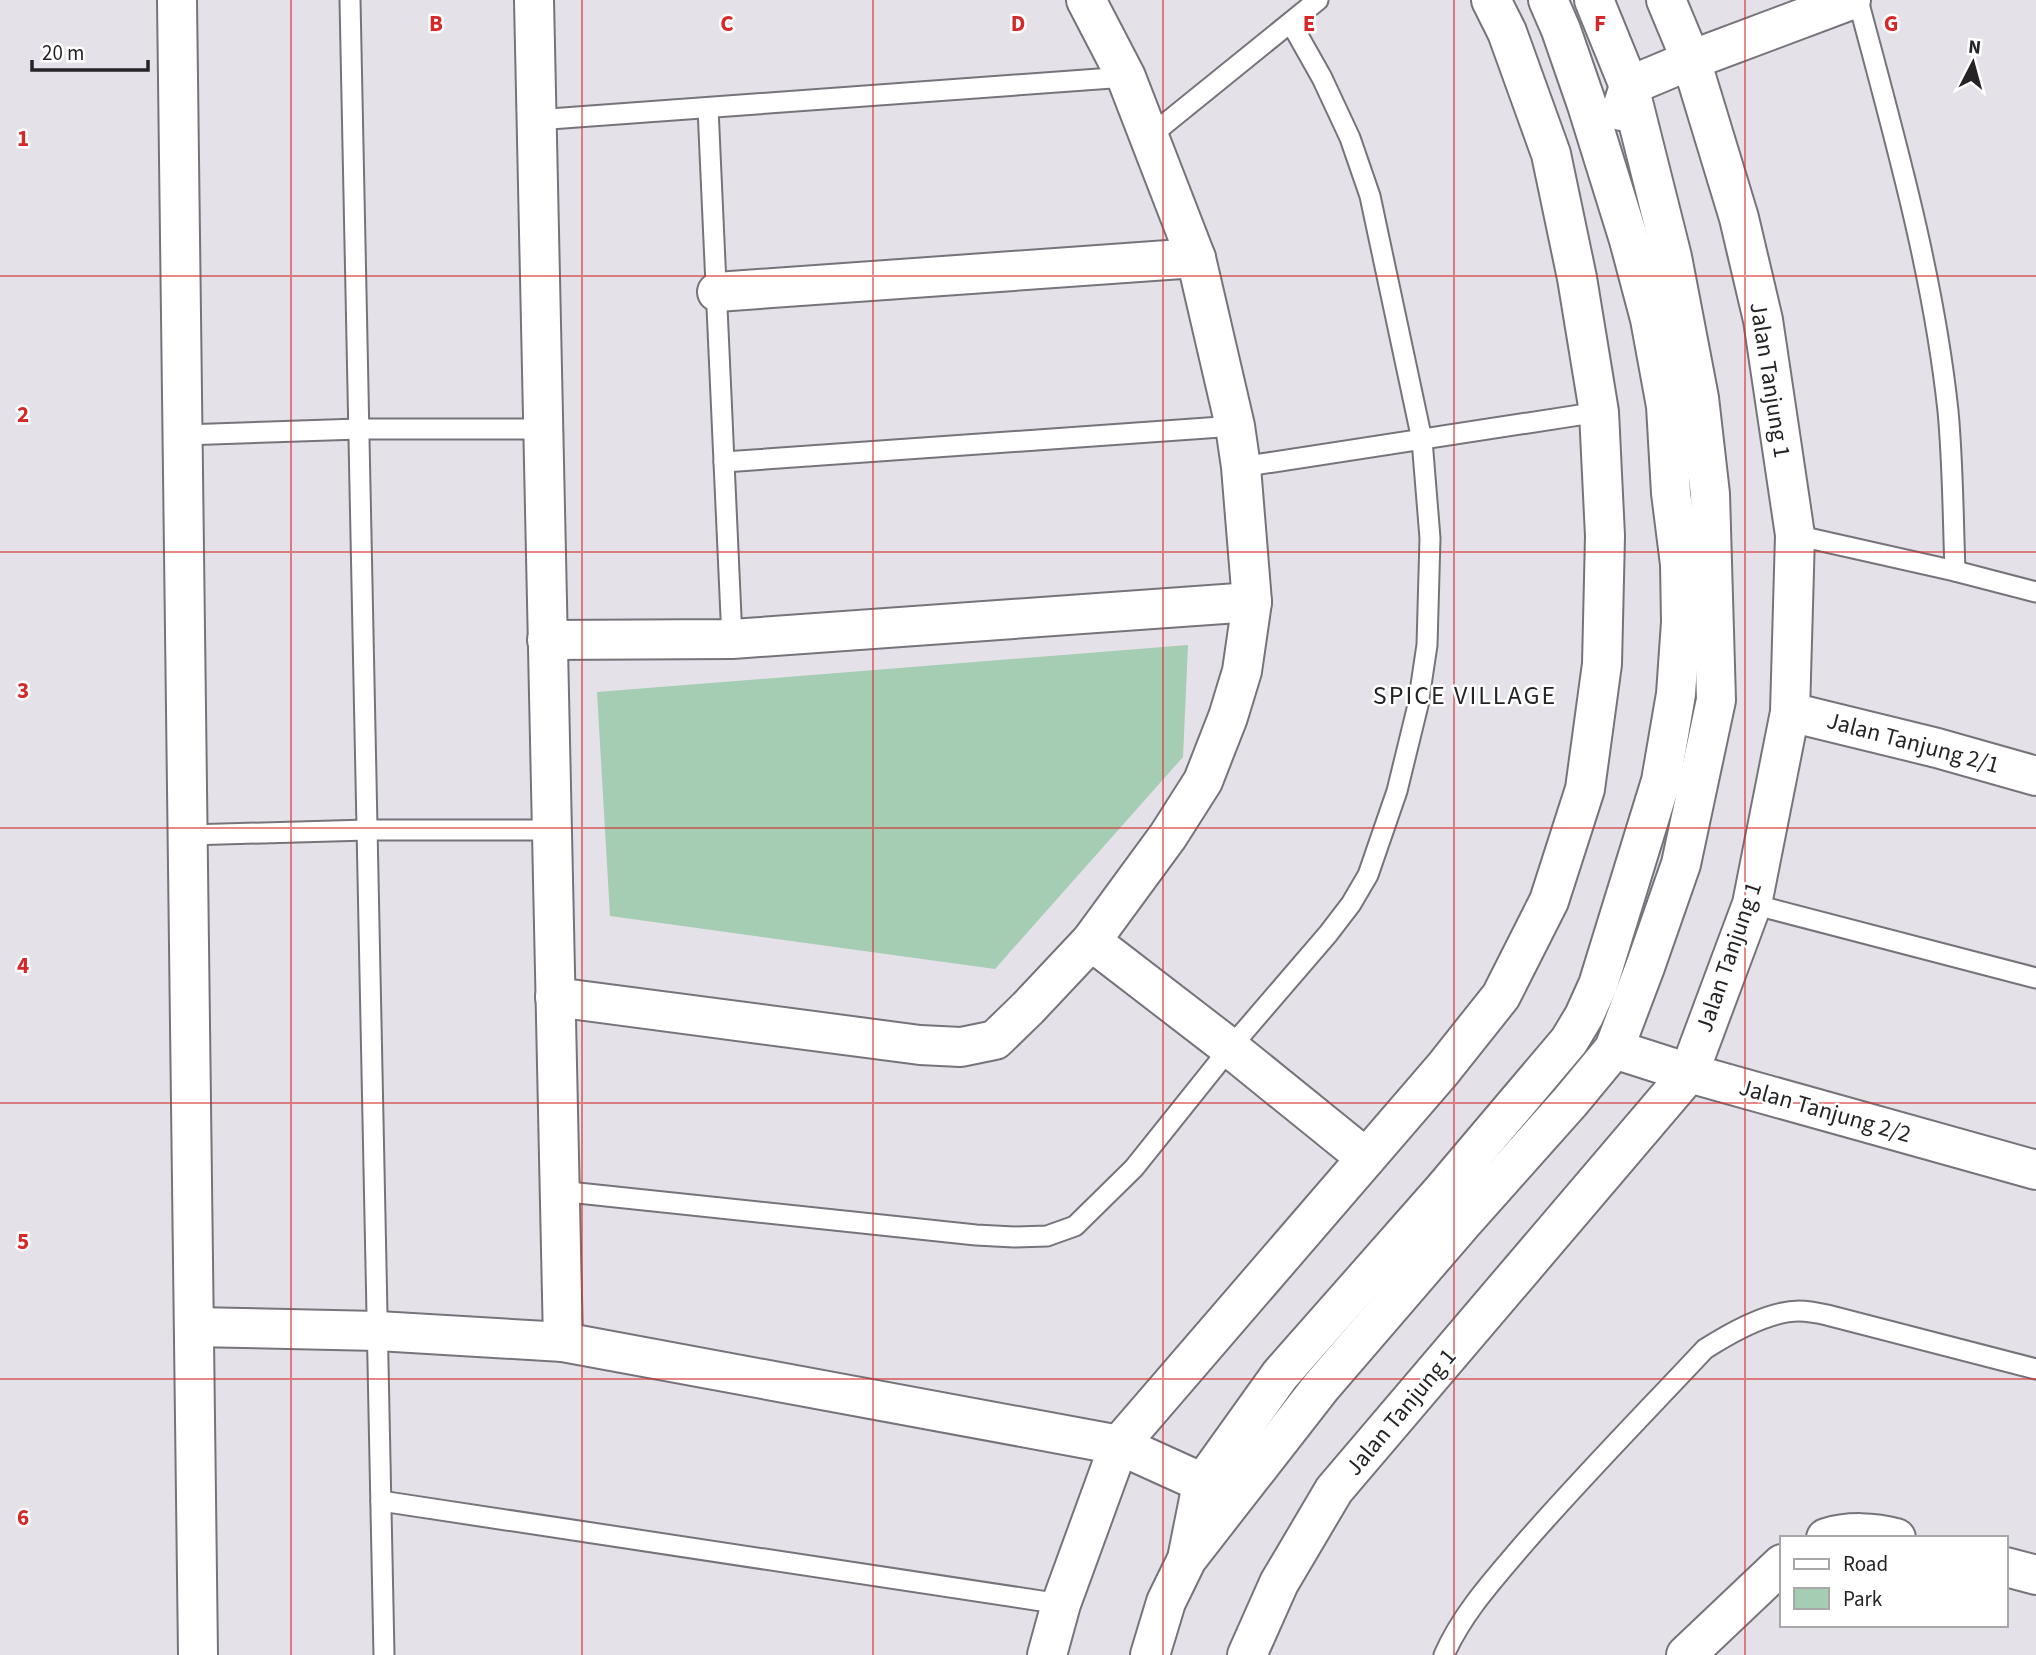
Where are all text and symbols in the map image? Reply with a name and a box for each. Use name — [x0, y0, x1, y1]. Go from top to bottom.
text: B — [429, 7, 443, 40]
text: C — [720, 7, 734, 40]
text: D — [1011, 7, 1025, 40]
text: E — [1303, 7, 1315, 40]
text: F — [1594, 7, 1606, 40]
text: G — [1884, 7, 1898, 40]
scale bar — [32, 28, 147, 72]
north arrow — [1938, 28, 2008, 98]
text: N — [1967, 33, 1982, 62]
text: 20 m — [42, 38, 84, 68]
text: 1 — [17, 122, 29, 155]
street label: Jalan Tanjung 1 — [1740, 300, 1800, 460]
text: 2 — [17, 398, 29, 431]
text: 3 — [17, 674, 29, 707]
district label: SPICE VILLAGE — [1373, 677, 1557, 714]
street label: Jalan Tanjung 2/1 — [1823, 703, 2003, 783]
street label: Jalan Tanjung 1 — [1687, 877, 1771, 1037]
text: 4 — [17, 949, 29, 982]
street label: Jalan Tanjung 2/2 — [1735, 1070, 1915, 1152]
text: 5 — [17, 1225, 29, 1258]
street label: Jalan Tanjung 1 — [1337, 1341, 1465, 1483]
text: 6 — [17, 1501, 29, 1534]
legend — [1780, 1536, 2008, 1627]
text: Road — [1843, 1549, 1888, 1579]
text: Park — [1843, 1584, 1883, 1614]

